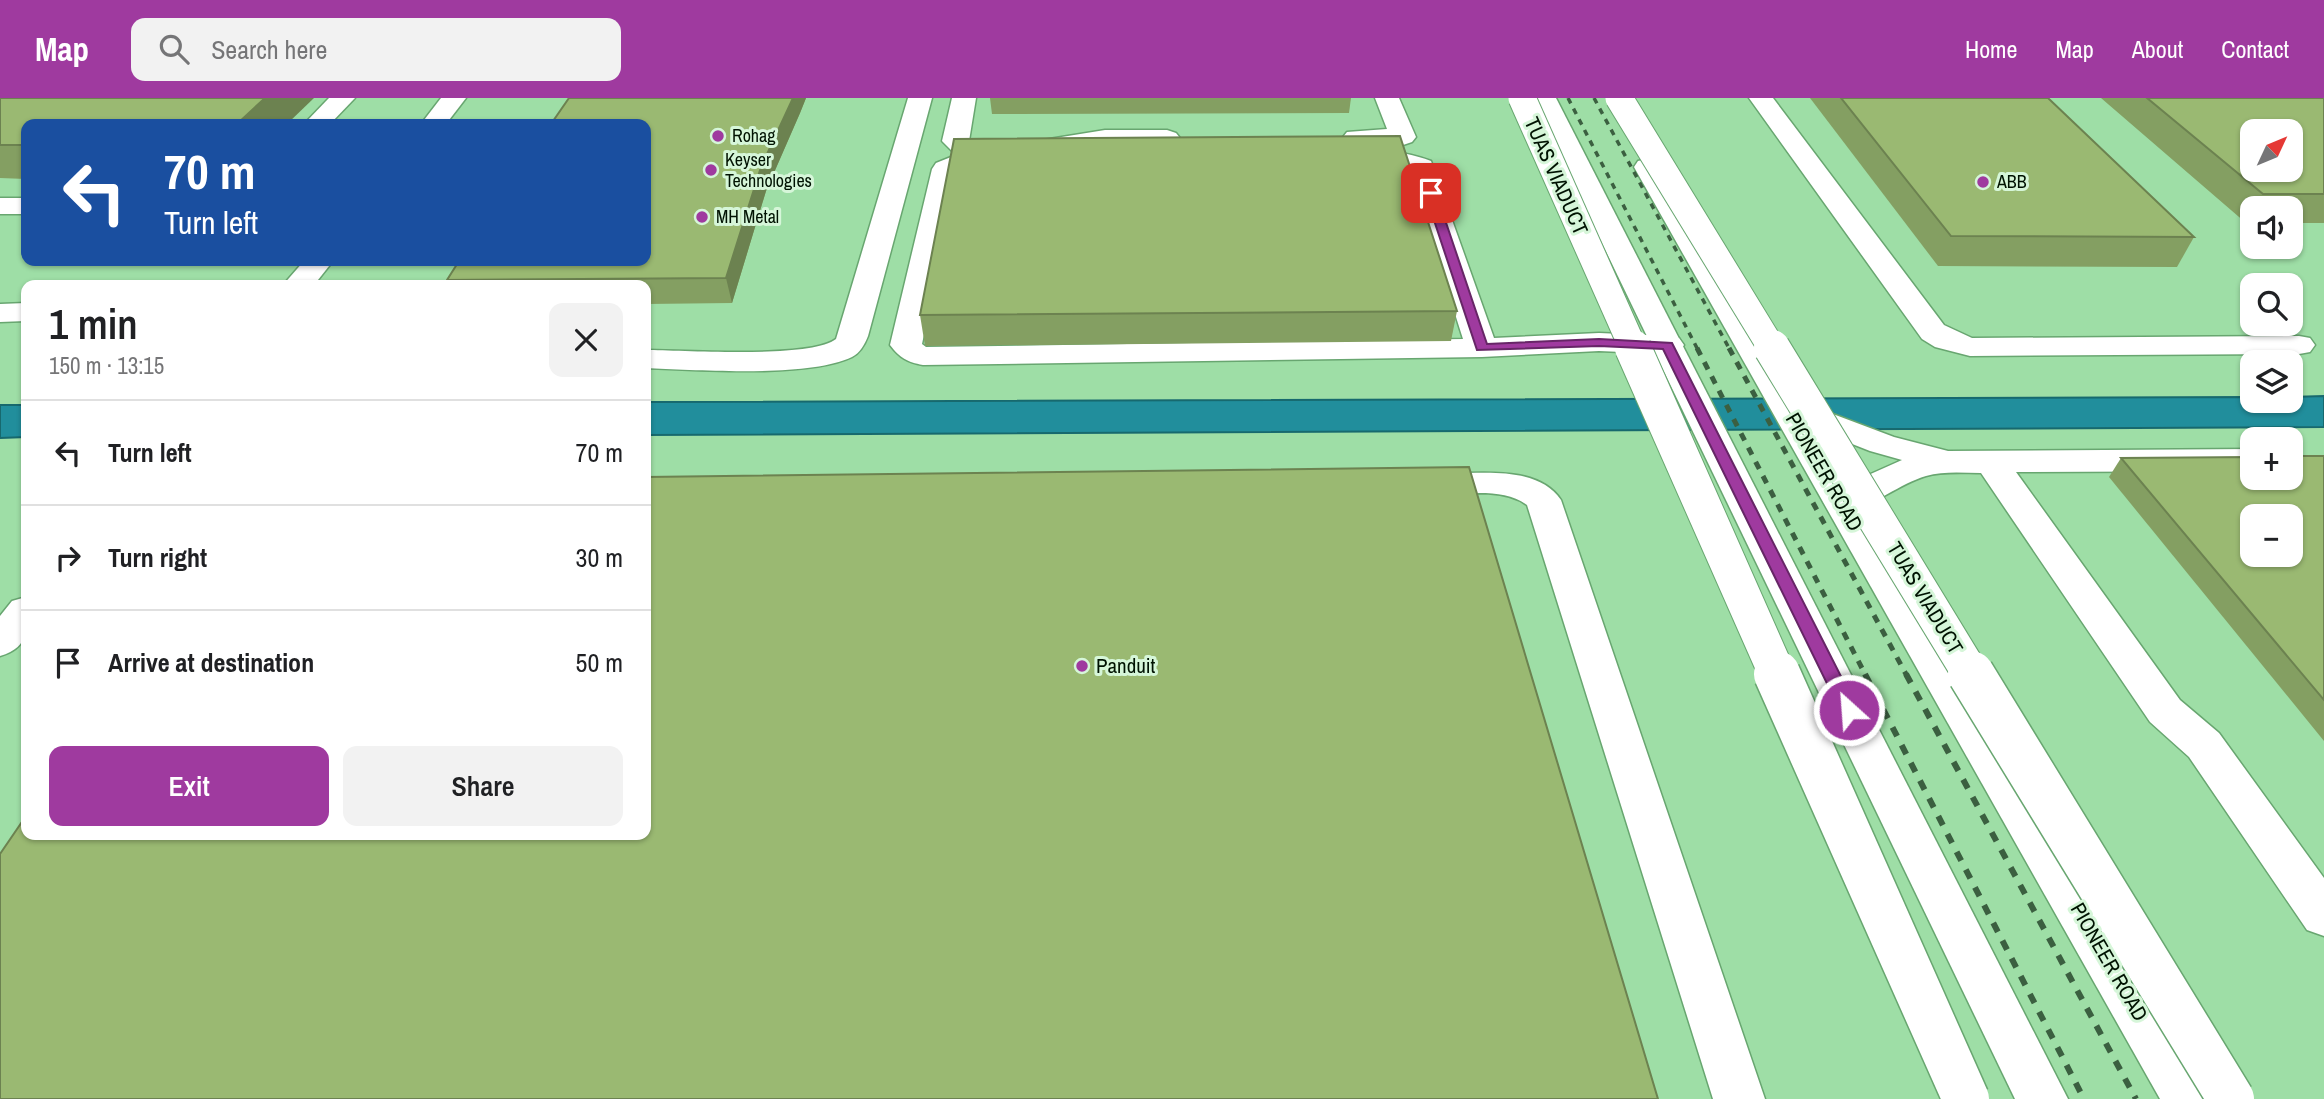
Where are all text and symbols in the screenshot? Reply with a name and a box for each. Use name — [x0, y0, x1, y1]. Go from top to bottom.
search box — [131, 18, 621, 81]
text: Map — [35, 27, 89, 71]
icon: search — [155, 30, 193, 68]
text: Search here — [211, 32, 327, 67]
text: Home — [1965, 33, 2017, 65]
text: Map — [2055, 33, 2094, 65]
text: About — [2132, 33, 2183, 65]
text: Contact — [2221, 33, 2289, 65]
street label: TUAS VIADUCT — [1518, 112, 1596, 240]
north arrow — [2240, 119, 2303, 182]
map controls — [2240, 119, 2303, 567]
place label: Rohag — [732, 123, 776, 148]
marker: Rohag — [710, 128, 726, 144]
text: 70 m — [164, 138, 256, 204]
icon: left — [49, 147, 140, 238]
place label: Keyser Technologies — [725, 147, 812, 193]
marker: Keyser Technologies — [703, 162, 719, 178]
pin — [1401, 163, 1461, 223]
place label: ABB — [1996, 169, 2027, 194]
icon: arrive — [1412, 174, 1450, 212]
marker: ABB — [1975, 174, 1991, 190]
button: sound — [2240, 196, 2303, 259]
text: Turn left — [164, 201, 258, 244]
place label: MH Metal — [716, 204, 779, 229]
marker: MH Metal — [694, 209, 710, 225]
button: search — [2240, 273, 2303, 336]
text: 1 min — [49, 296, 138, 352]
button: close — [549, 303, 623, 377]
text: 150 m · 13:15 — [49, 350, 164, 381]
button: layers — [2240, 350, 2303, 413]
street label: PIONEER ROAD — [1779, 407, 1870, 536]
button: + — [2240, 427, 2303, 490]
icon: left — [49, 434, 87, 472]
text: Turn left — [108, 435, 192, 470]
text: 70 m — [576, 435, 623, 470]
button: − — [2240, 504, 2303, 567]
street label: TUAS VIADUCT — [1880, 536, 1971, 660]
icon: right — [49, 539, 87, 577]
text: Turn right — [108, 540, 207, 575]
text: 30 m — [576, 540, 623, 575]
icon: arrive — [49, 644, 87, 682]
text: Arrive at destination — [108, 645, 314, 680]
text: 50 m — [576, 645, 623, 680]
place label: Panduit — [1096, 651, 1156, 680]
marker: Panduit — [1074, 658, 1090, 674]
position arrow — [1812, 673, 1886, 747]
button: Exit — [49, 746, 329, 826]
button: Share — [343, 746, 623, 826]
street label: PIONEER ROAD — [2064, 897, 2155, 1026]

